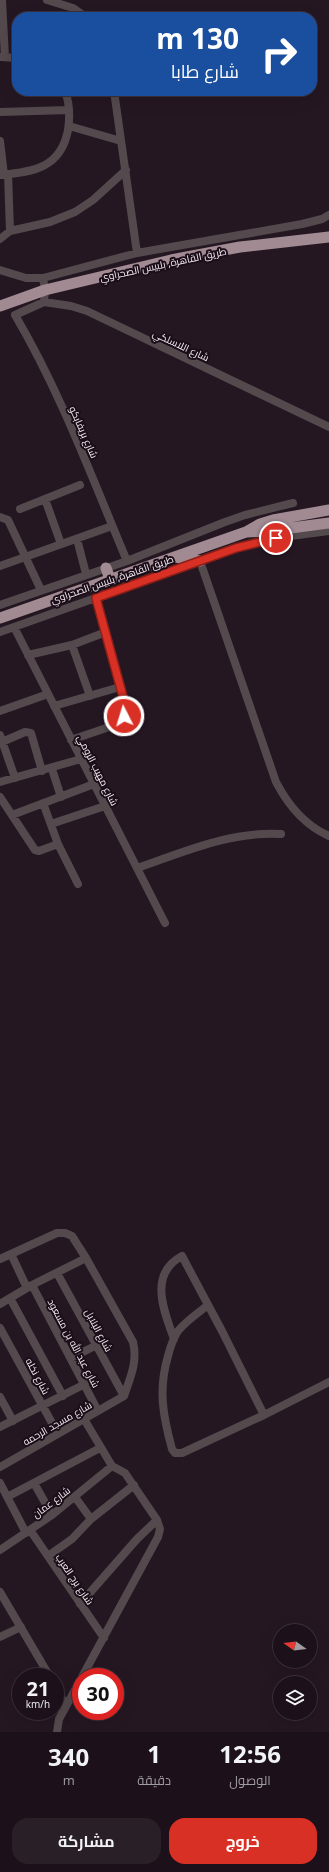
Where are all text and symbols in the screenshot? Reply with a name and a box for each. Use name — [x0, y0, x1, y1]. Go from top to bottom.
text: 130 m — [156, 19, 239, 57]
icon: right — [253, 28, 305, 80]
text: شارع طابا — [171, 59, 239, 83]
street label: طريق القاهرة, بلبيس الصحراوي — [98, 244, 228, 285]
street label: شارع اللاسلكي — [150, 326, 212, 365]
street label: شارع بريفابكو — [66, 404, 102, 460]
pin — [259, 521, 293, 555]
icon: arrive — [265, 527, 287, 549]
street label: طريق القاهرة, بلبيس الصحراوي — [49, 551, 176, 608]
position arrow — [103, 695, 145, 737]
street label: شارع مهيب الرومي — [73, 732, 122, 808]
street label: شارع عبد الله بن مسعود — [45, 1296, 103, 1390]
street label: شارع البلابل — [82, 1306, 116, 1354]
street label: شارع نخله — [23, 1355, 53, 1397]
street label: شارع مسجد الرحمه — [20, 1398, 94, 1448]
street label: شارع عمان — [29, 1483, 73, 1521]
street label: شارع برج العرب — [53, 1551, 97, 1607]
north arrow — [273, 1624, 317, 1668]
map controls — [273, 1624, 317, 1720]
speed limit sign: 30 — [72, 1668, 124, 1720]
text: 21 — [27, 1675, 49, 1702]
button: layers — [273, 1676, 317, 1720]
text: km/h — [26, 1697, 50, 1711]
text: 1 — [147, 1737, 161, 1770]
text: 12:56 — [219, 1737, 281, 1770]
text: 340 — [48, 1740, 89, 1773]
text: m — [63, 1771, 75, 1789]
text: دقيقة — [137, 1771, 171, 1789]
text: الوصول — [229, 1771, 271, 1789]
button: مشاركة — [12, 1818, 161, 1864]
button: خروج — [169, 1818, 317, 1864]

